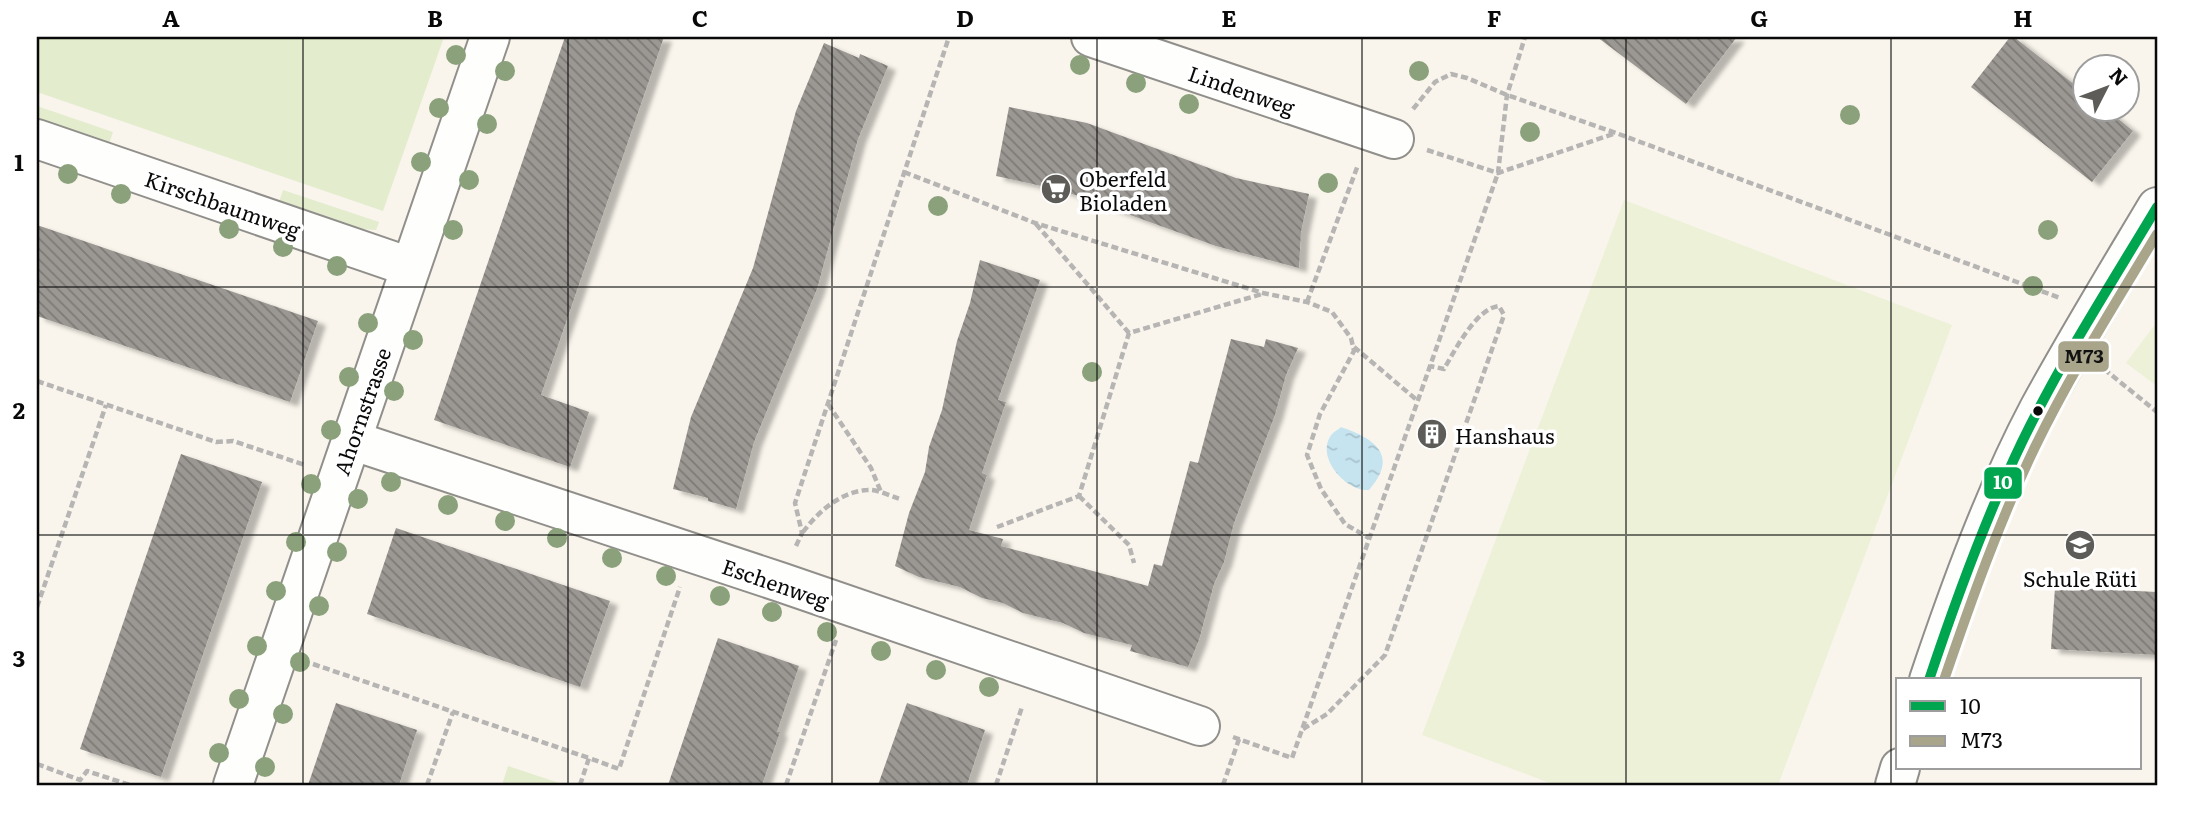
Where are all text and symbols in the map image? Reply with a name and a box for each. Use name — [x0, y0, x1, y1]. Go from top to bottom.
text: A — [162, 0, 180, 34]
text: B — [427, 0, 443, 34]
text: C — [692, 0, 708, 34]
text: D — [956, 0, 974, 34]
text: E — [1221, 0, 1237, 34]
text: F — [1487, 0, 1502, 34]
text: G — [1750, 0, 1768, 34]
text: H — [2013, 0, 2033, 34]
north arrow — [2072, 52, 2142, 122]
street label: Lindenweg — [1184, 56, 1300, 122]
text: N — [2104, 61, 2135, 91]
text: 1 — [14, 144, 24, 178]
street label: Kirschbaumweg — [141, 162, 305, 244]
place label: Oberfeld Bioladen — [1079, 162, 1167, 217]
supermarket icon: Oberfeld Bioladen — [1039, 172, 1073, 206]
line badge: M73 — [2057, 340, 2110, 373]
text: M73 — [2064, 341, 2104, 369]
street label: Ahornstrasse — [325, 343, 397, 479]
text: 2 — [13, 392, 25, 426]
unlabelled marker — [2031, 404, 2045, 418]
building icon: Hanshaus — [1415, 417, 1449, 451]
place label: Hanshaus — [1455, 419, 1554, 450]
line badge: 10 — [1983, 466, 2023, 500]
text: 10 — [1993, 467, 2013, 495]
school or university icon: Schule Rüti — [2063, 528, 2097, 562]
street label: Eschenweg — [718, 549, 834, 615]
place label: Schule Rüti — [2023, 562, 2137, 593]
text: 3 — [13, 640, 25, 674]
legend — [1896, 678, 2142, 770]
text: 10 — [1960, 689, 1981, 720]
text: M73 — [1960, 723, 2003, 754]

